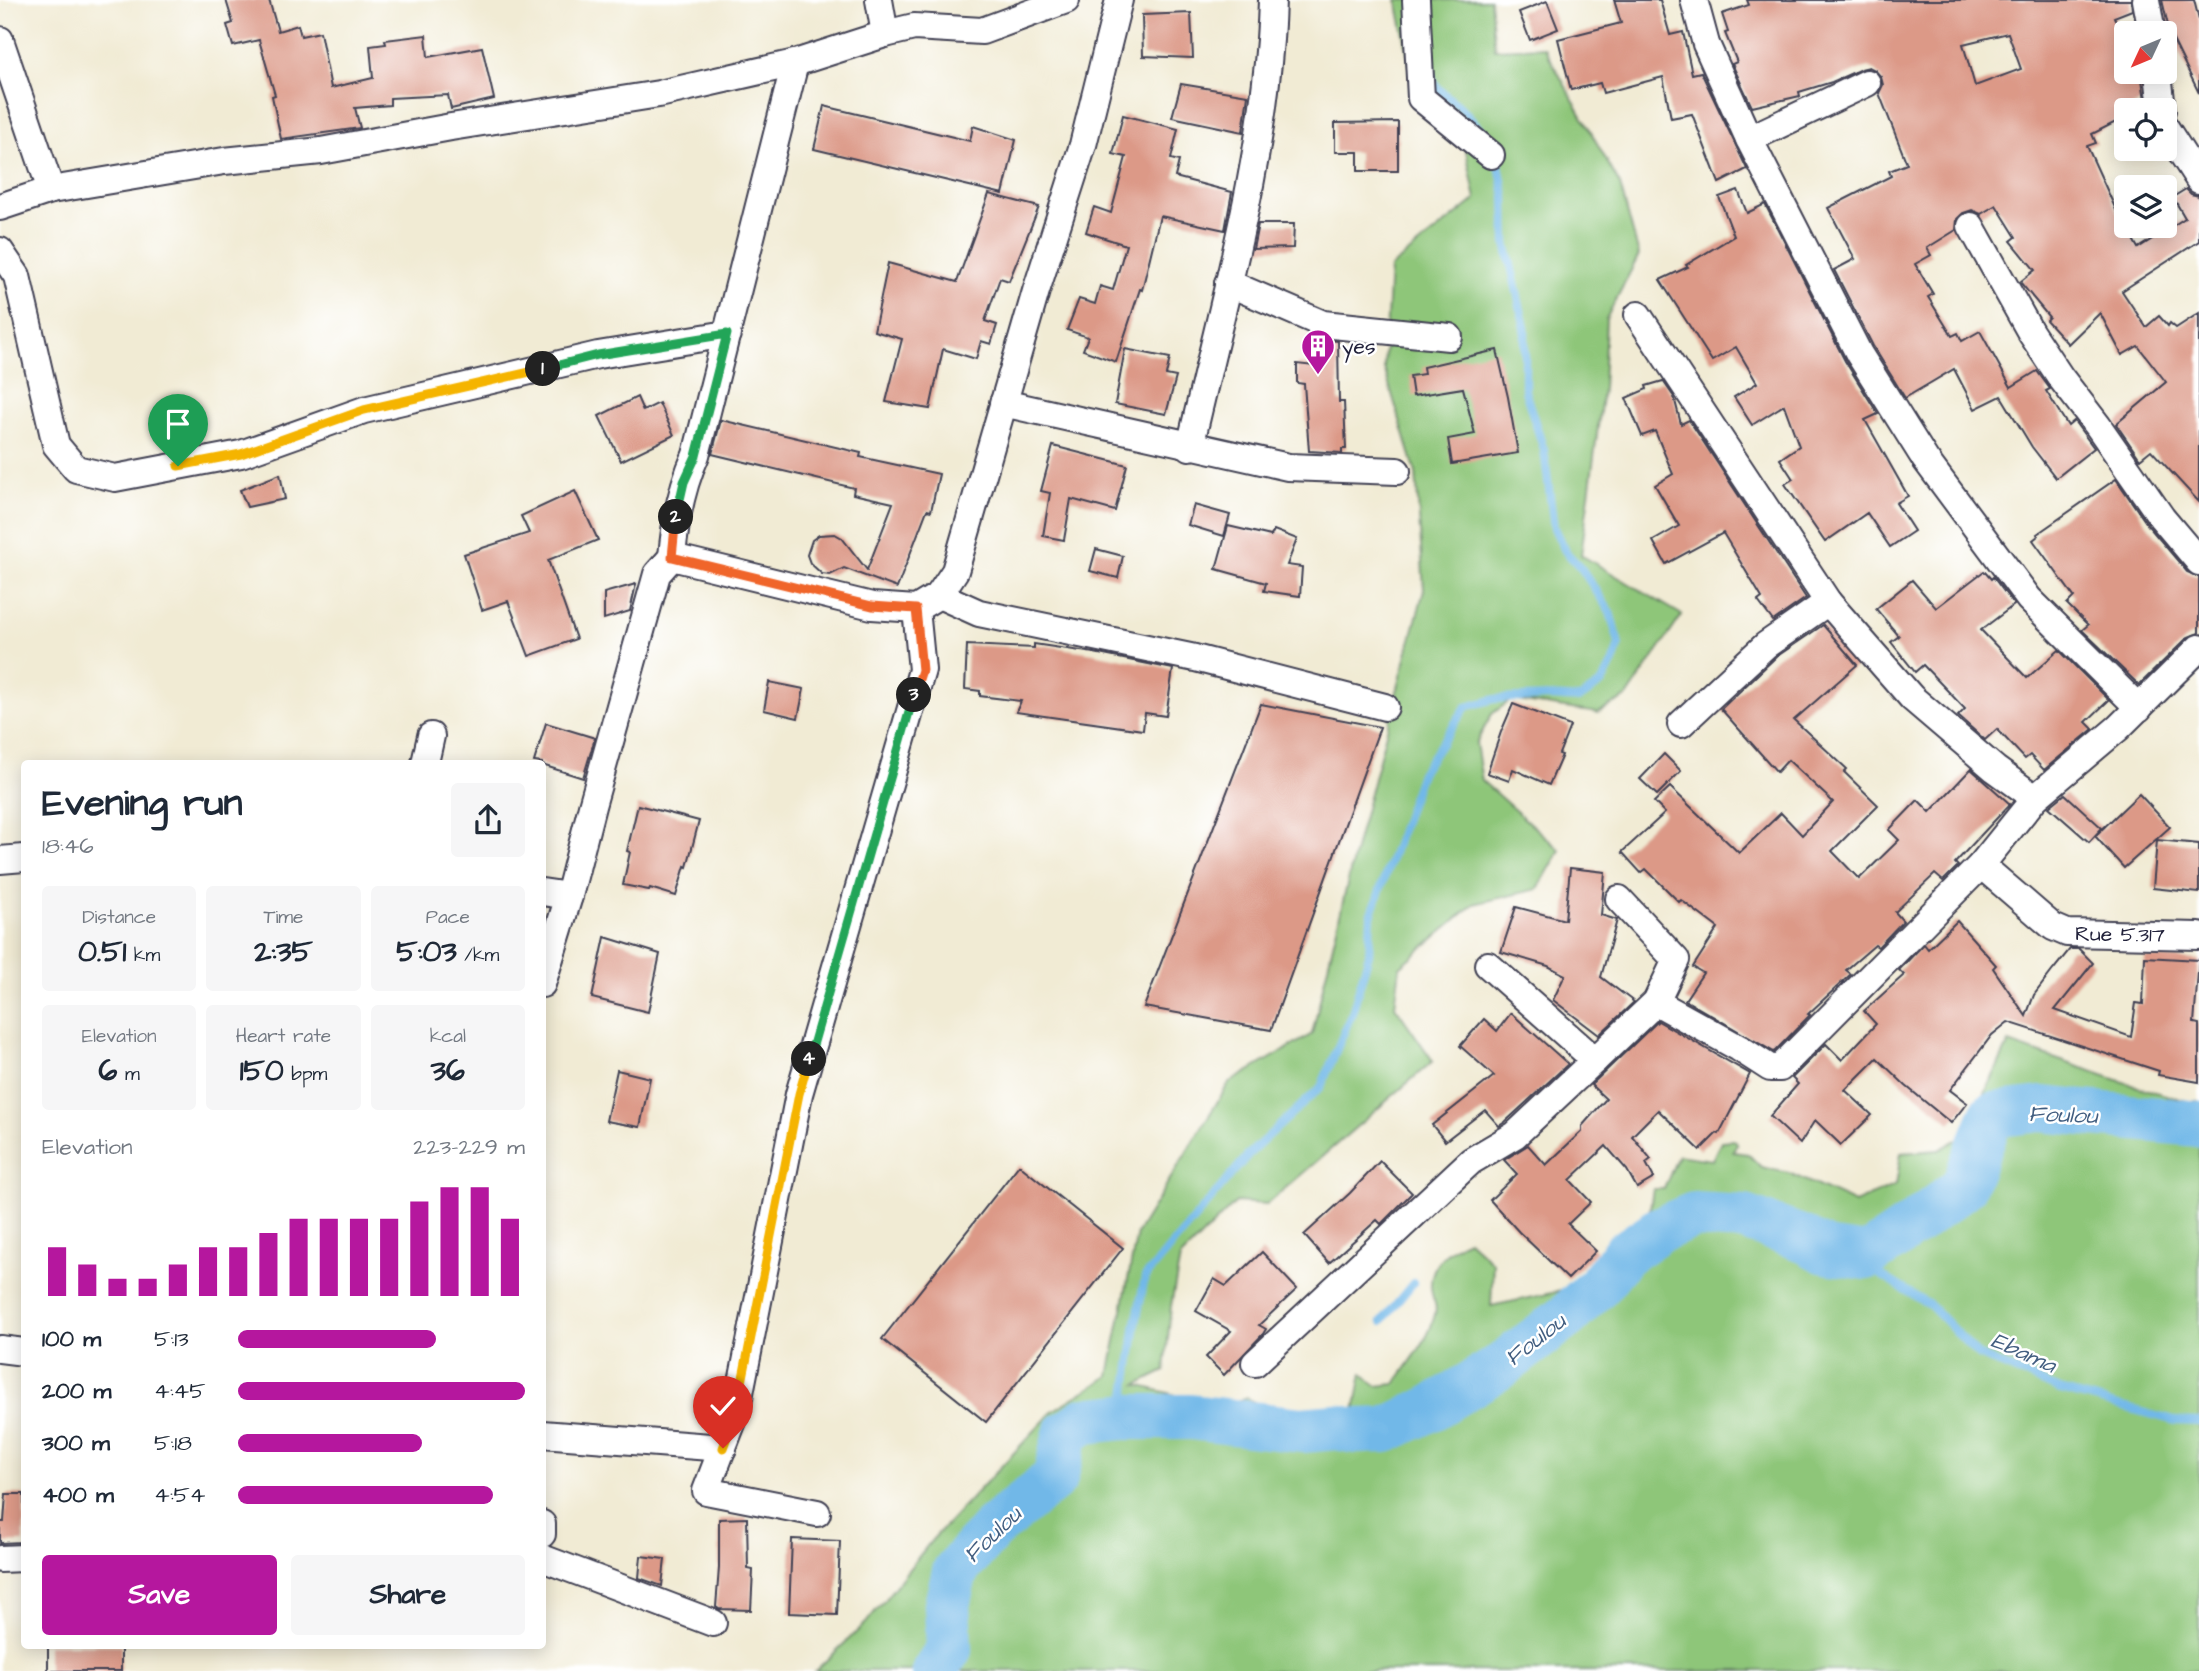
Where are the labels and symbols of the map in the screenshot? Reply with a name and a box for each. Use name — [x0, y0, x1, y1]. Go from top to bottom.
north arrow — [2114, 21, 2177, 84]
building icon: yes — [1299, 327, 1337, 376]
place label: yes — [1342, 332, 1375, 363]
pin: 1 — [526, 352, 560, 386]
pin — [148, 394, 208, 466]
pin: 2 — [658, 500, 694, 534]
pin: 3 — [897, 678, 932, 712]
street label: Rue 5.317 — [2075, 919, 2165, 950]
pin: 4 — [792, 1042, 826, 1076]
water label: Foulou — [2028, 1098, 2099, 1132]
water label: Foulou — [1499, 1305, 1574, 1374]
water label: Ebama — [1986, 1324, 2062, 1382]
pin — [693, 1376, 753, 1448]
water label: Foulou — [957, 1498, 1029, 1570]

